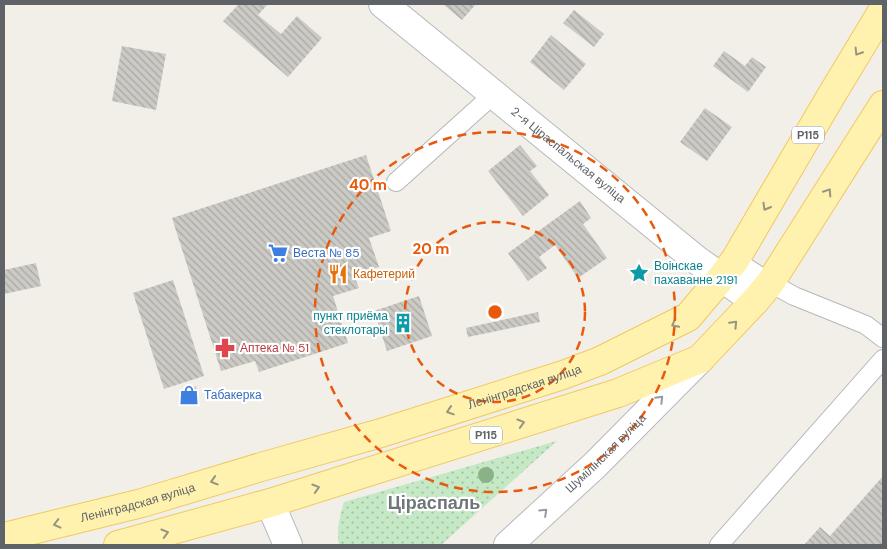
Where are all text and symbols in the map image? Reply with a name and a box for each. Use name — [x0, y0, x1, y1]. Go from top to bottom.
one-way arrow — [854, 47, 864, 56]
street label: 2-я Ціраспальская вуліца — [508, 104, 629, 207]
road number: Р115 — [792, 126, 824, 144]
text: 40 m — [349, 175, 387, 195]
one-way arrow — [821, 188, 831, 197]
one-way arrow — [762, 201, 772, 210]
text: 20 m — [413, 239, 449, 259]
supermarket icon: Веста № 85 — [267, 242, 289, 264]
place label: Веста № 85 — [293, 245, 360, 261]
place label: Воінскае пахаванне 2191 — [654, 258, 737, 288]
place icon: Воінскае пахаванне 2191 — [628, 262, 650, 284]
restaurant icon: Кафетерий — [327, 263, 349, 285]
place label: Кафетерий — [353, 266, 415, 282]
centre of rings — [486, 303, 504, 321]
place label: пункт приёма стеклотары — [313, 308, 388, 338]
building icon: пункт приёма стеклотары — [392, 312, 414, 334]
one-way arrow — [671, 317, 680, 327]
one-way arrow — [728, 321, 737, 330]
pharmacy icon: Аптека № 51 — [214, 337, 236, 359]
place label: Аптека № 51 — [240, 340, 309, 356]
street label: Ленінградская вуліца — [466, 361, 584, 413]
shop icon: Табакерка — [178, 384, 200, 406]
place label: Табакерка — [204, 387, 262, 403]
one-way arrow — [655, 396, 664, 405]
one-way arrow — [446, 406, 455, 416]
street label: Шумілінская вуліца — [562, 410, 650, 496]
one-way arrow — [517, 419, 525, 429]
road number: Р115 — [470, 426, 502, 444]
one-way arrow — [210, 476, 219, 486]
street label: Ленінградская вуліца — [79, 479, 197, 526]
one-way arrow — [312, 484, 320, 494]
district label: Ціраспаль — [388, 491, 480, 515]
one-way arrow — [538, 509, 547, 518]
one-way arrow — [53, 518, 62, 529]
one-way arrow — [160, 528, 168, 538]

